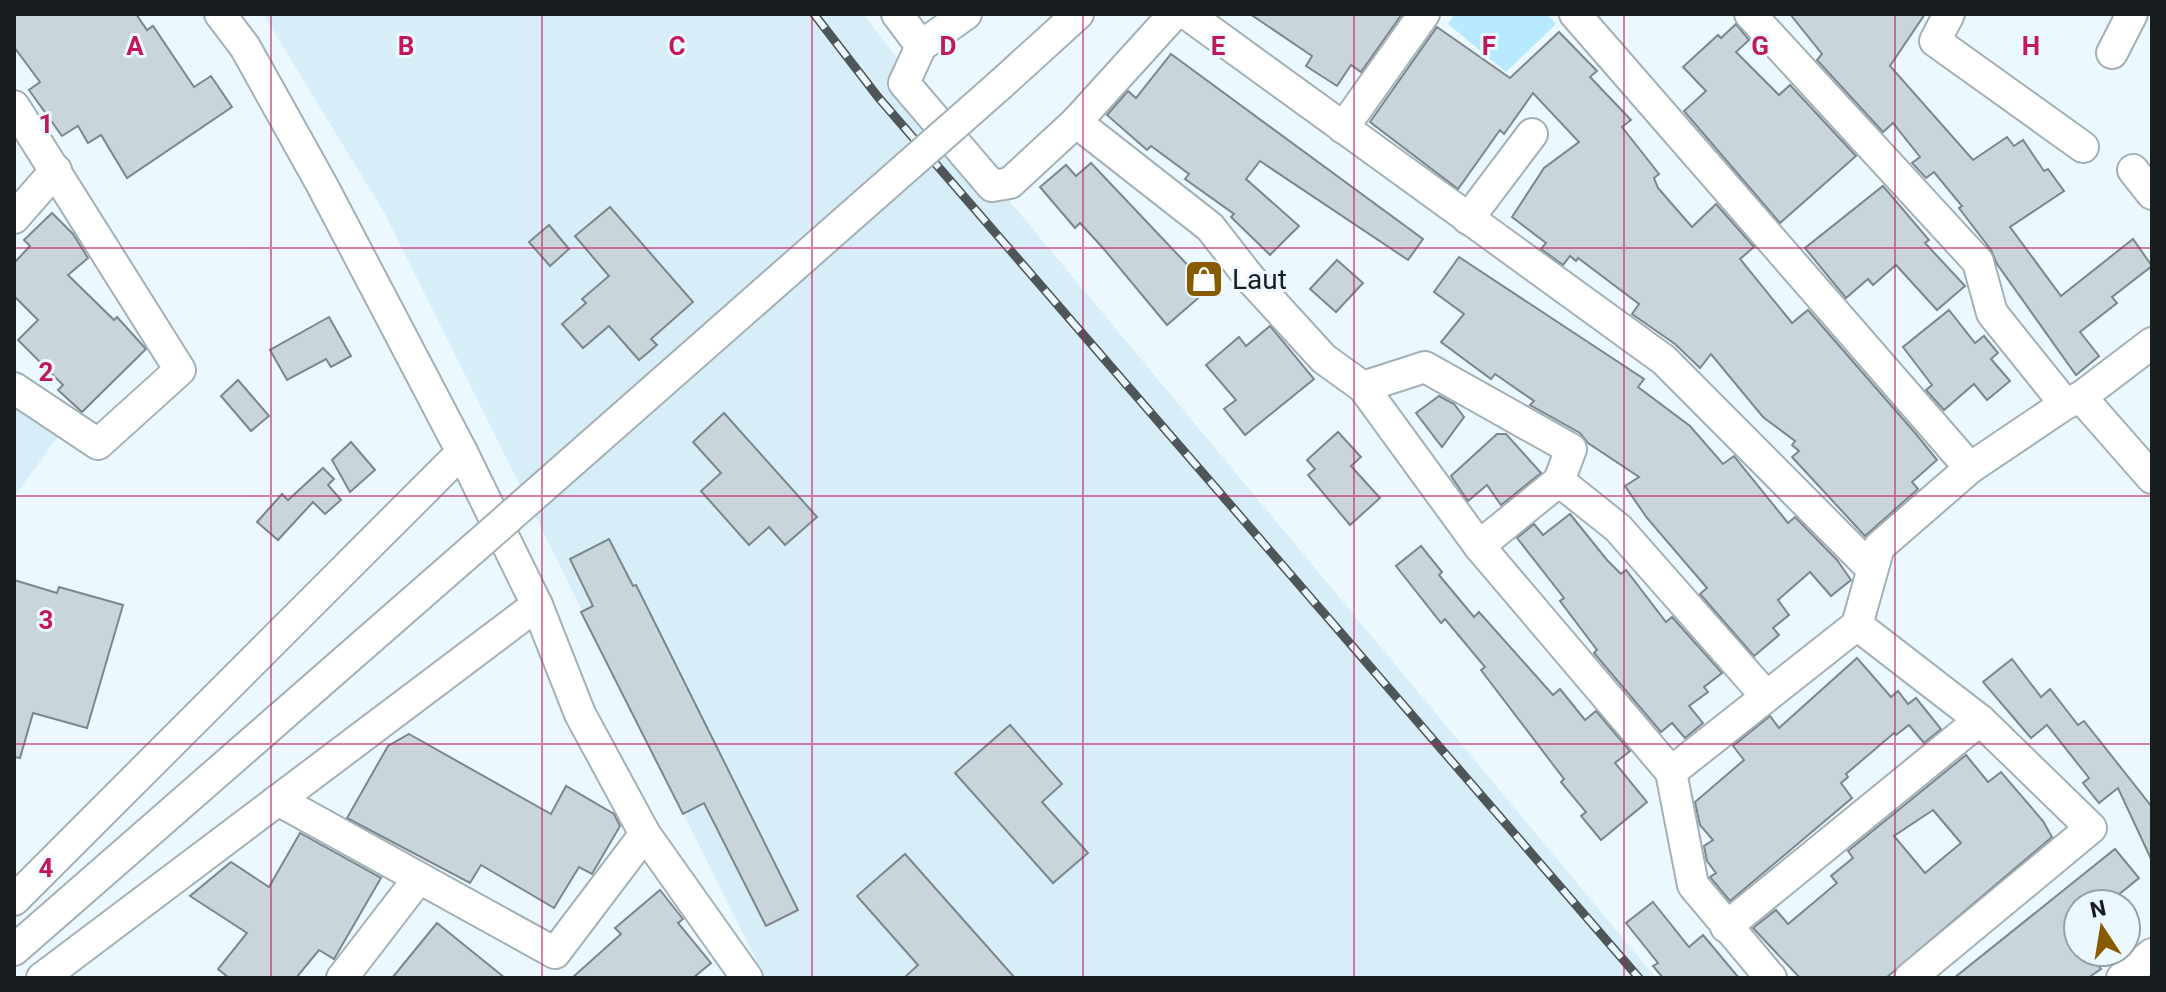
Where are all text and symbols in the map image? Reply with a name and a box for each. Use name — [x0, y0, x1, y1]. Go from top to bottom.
text: A — [126, 31, 144, 61]
text: B — [398, 31, 414, 61]
text: C — [668, 31, 686, 61]
text: D — [940, 31, 956, 61]
text: E — [1211, 31, 1226, 61]
text: F — [1482, 31, 1496, 61]
text: G — [1751, 31, 1769, 61]
text: H — [2022, 31, 2040, 61]
text: 1 — [39, 109, 53, 139]
shop icon: Laut — [1183, 258, 1225, 300]
place label: Laut — [1232, 263, 1287, 296]
text: 2 — [39, 357, 53, 387]
text: 3 — [39, 605, 53, 635]
text: 4 — [39, 853, 54, 883]
north arrow — [2062, 888, 2142, 968]
text: N — [2088, 895, 2108, 923]

